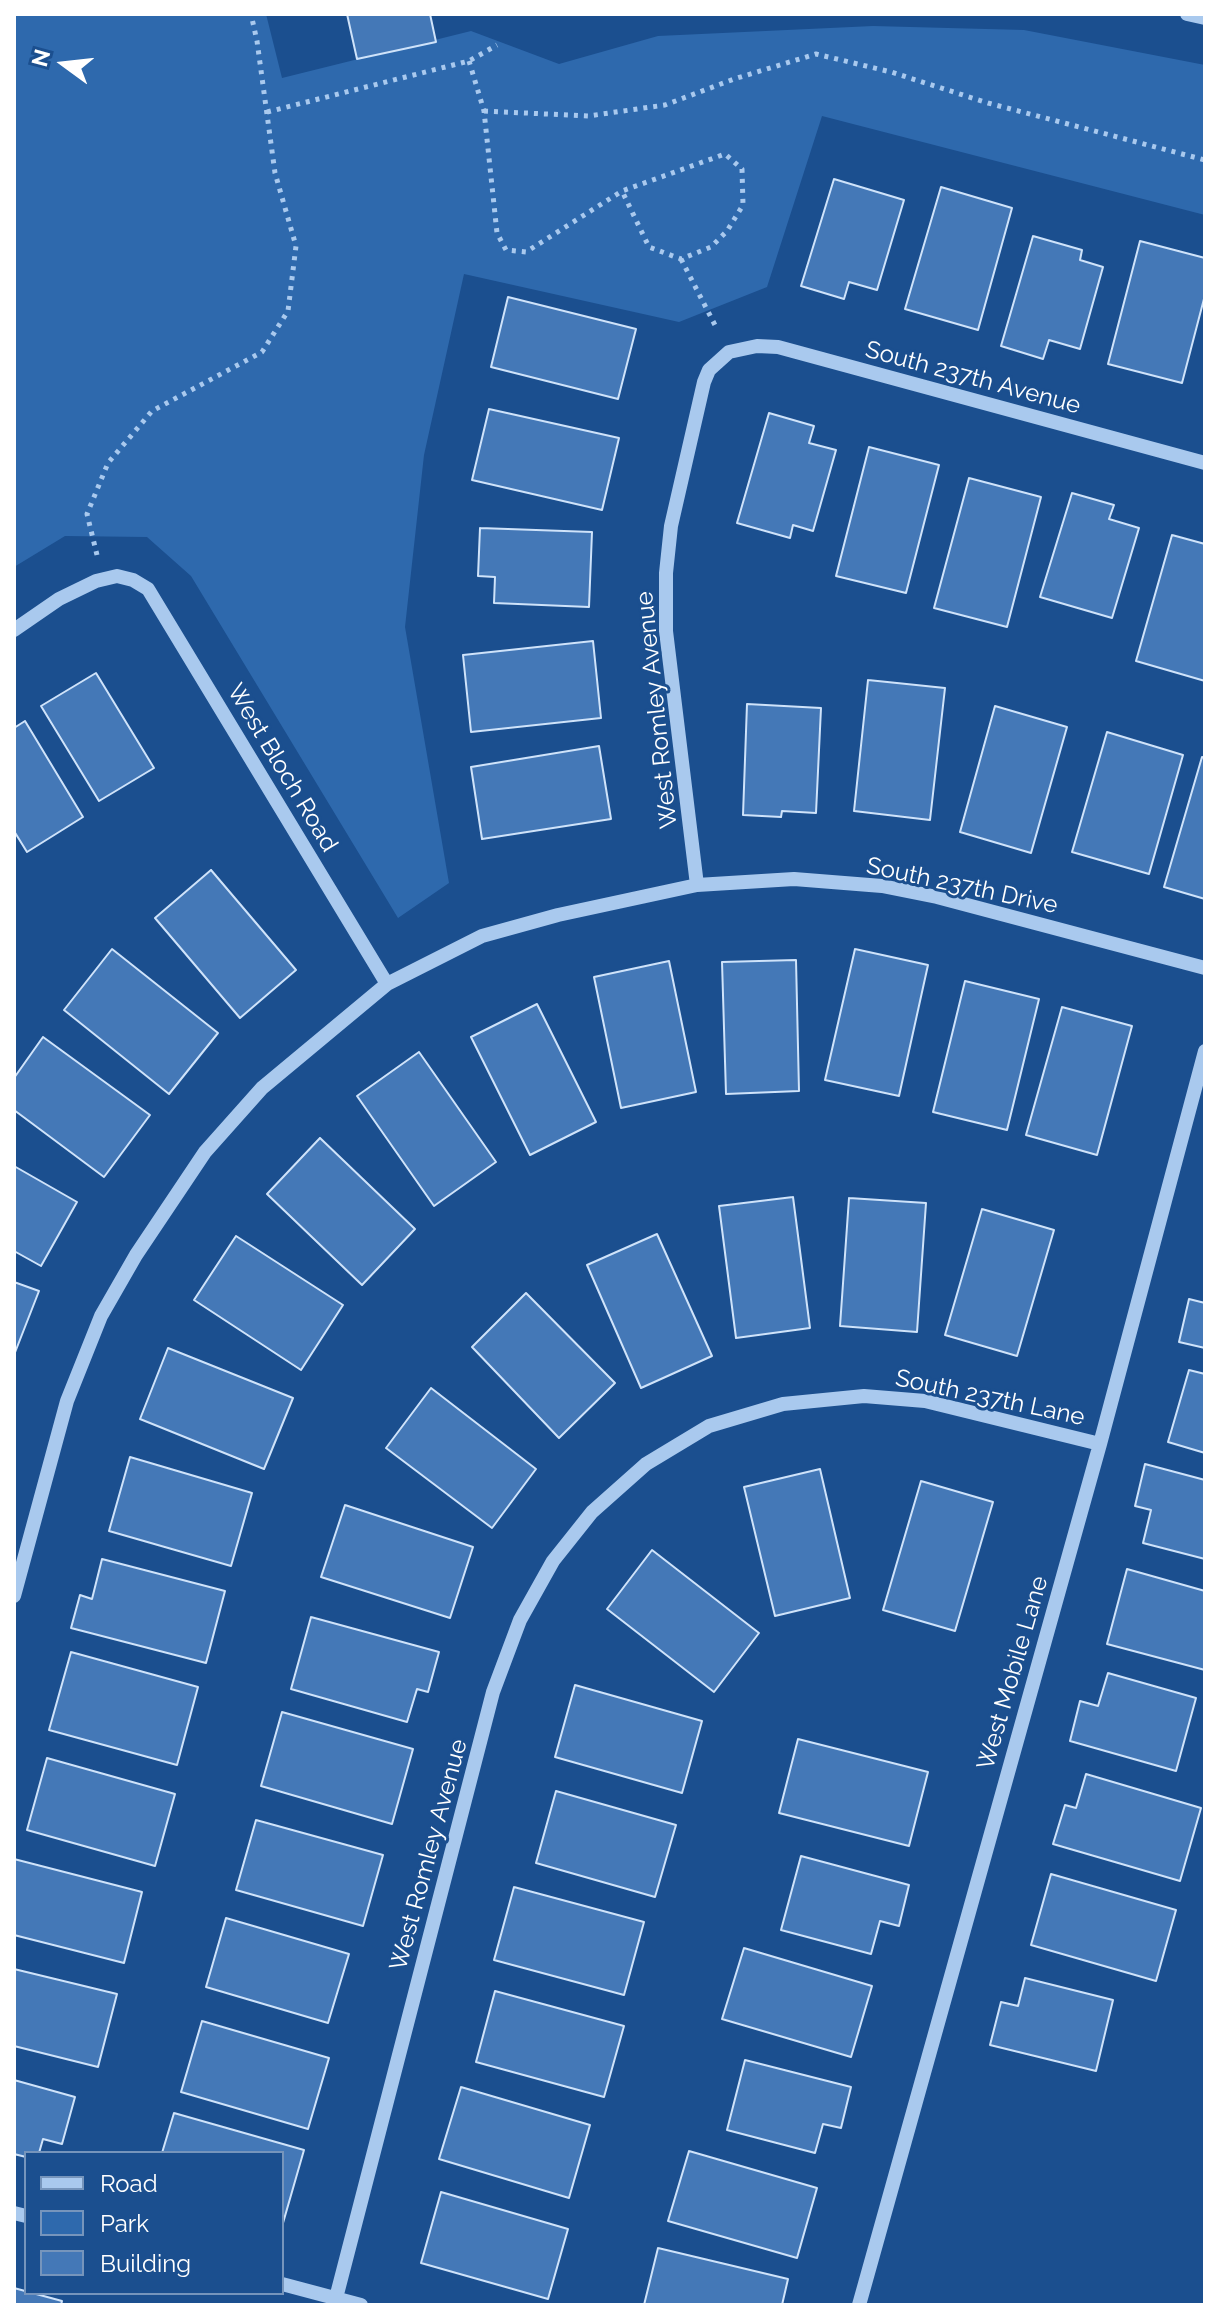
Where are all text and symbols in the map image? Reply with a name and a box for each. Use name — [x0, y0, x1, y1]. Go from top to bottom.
north arrow — [24, 24, 104, 104]
text: N — [26, 46, 56, 69]
street label: South 237th Avenue — [862, 335, 1084, 421]
street label: West Romley Avenue — [630, 590, 684, 830]
street label: West Bloch Road — [220, 679, 344, 857]
street label: South 237th Drive — [864, 852, 1060, 920]
street label: South 237th Lane — [893, 1364, 1087, 1432]
street label: West Mobile Lane — [972, 1573, 1054, 1773]
street label: West Romley Avenue — [384, 1736, 474, 1974]
legend — [24, 2151, 284, 2295]
text: Road — [100, 2169, 158, 2198]
text: Park — [100, 2209, 149, 2238]
text: Building — [100, 2249, 191, 2278]

